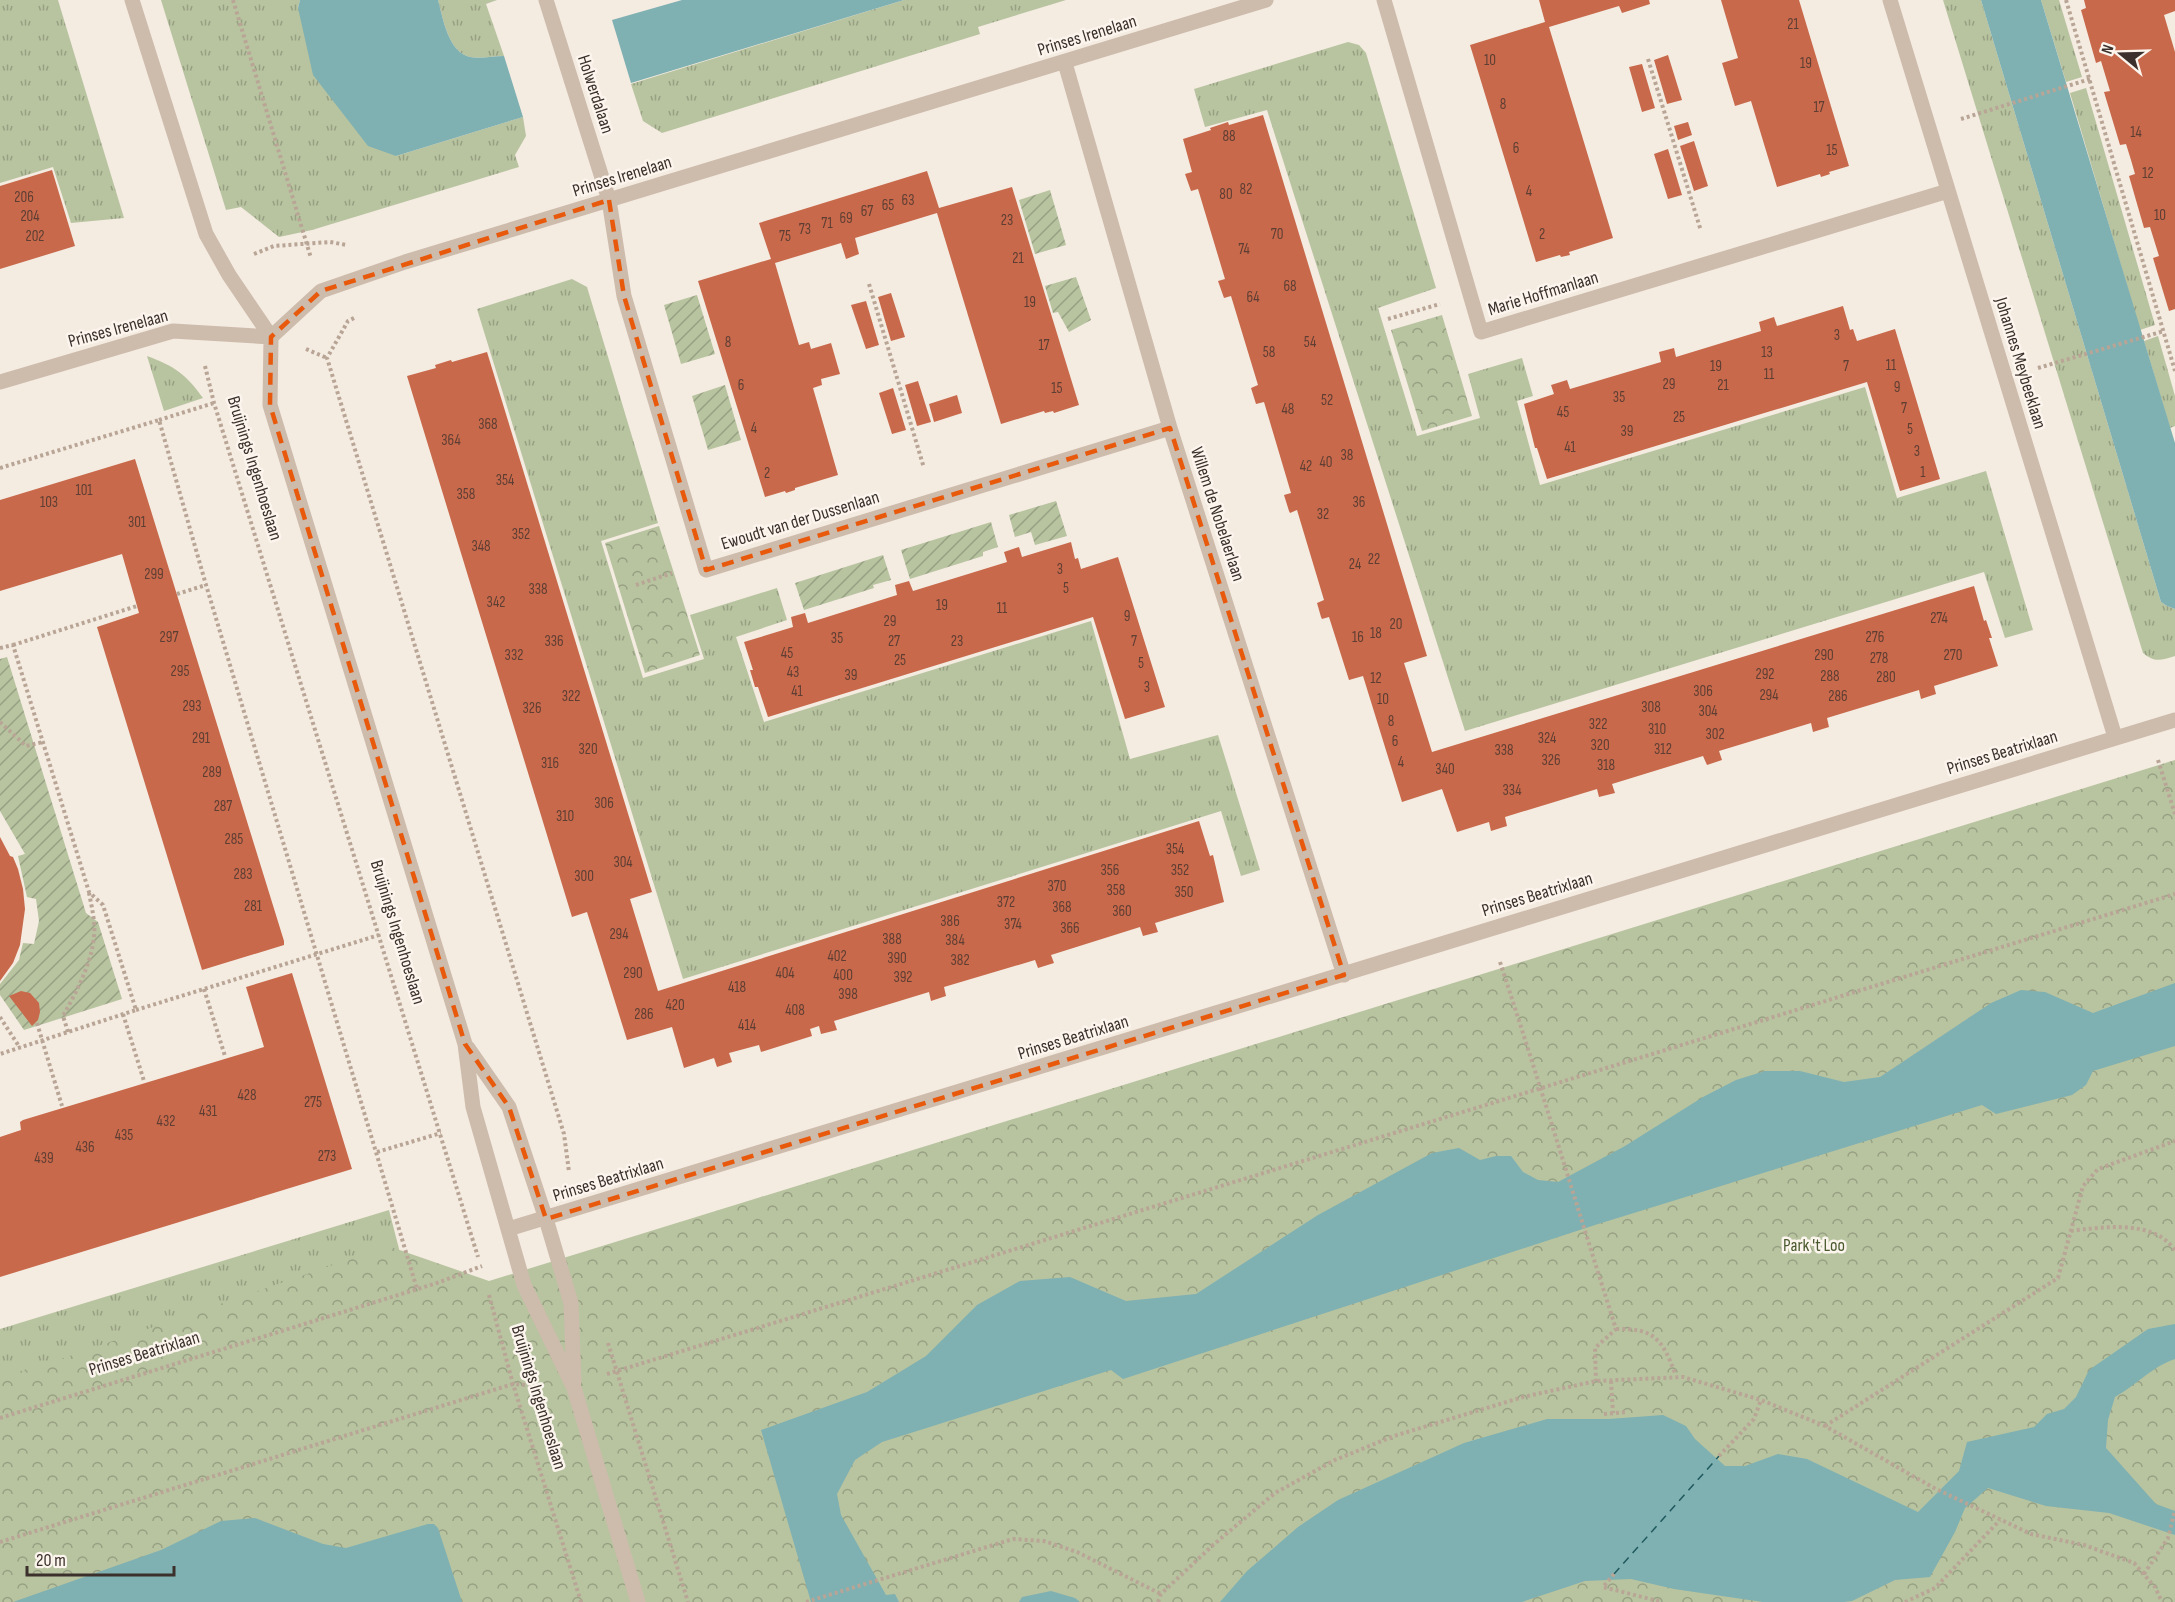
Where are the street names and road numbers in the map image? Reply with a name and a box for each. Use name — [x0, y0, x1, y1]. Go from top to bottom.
street label: Prinses Irenelaan — [1035, 10, 1139, 60]
street label: Holwerdalaan — [573, 52, 618, 136]
street label: Prinses Irenelaan — [570, 151, 674, 201]
street label: Marie Hoffmanlaan — [1485, 267, 1601, 320]
street label: Johannes Meybeeklaan — [1990, 294, 2050, 431]
street label: Prinses Irenelaan — [66, 305, 170, 352]
street label: Bruijnings Ingenhoeslaan — [223, 393, 286, 543]
street label: Willem de Nobelaerlaan — [1186, 444, 1249, 584]
street label: Ewoudt van der Dussenlaan — [719, 486, 882, 555]
street label: Prinses Beatrixlaan — [1944, 726, 2060, 779]
street label: Bruijnings Ingenhoeslaan — [366, 857, 429, 1007]
street label: Prinses Beatrixlaan — [1479, 868, 1595, 921]
street label: Prinses Beatrixlaan — [1015, 1011, 1131, 1064]
street label: Prinses Beatrixlaan — [550, 1153, 666, 1206]
street label: Bruijnings Ingenhoeslaan — [507, 1322, 570, 1472]
street label: Prinses Beatrixlaan — [86, 1327, 202, 1380]

